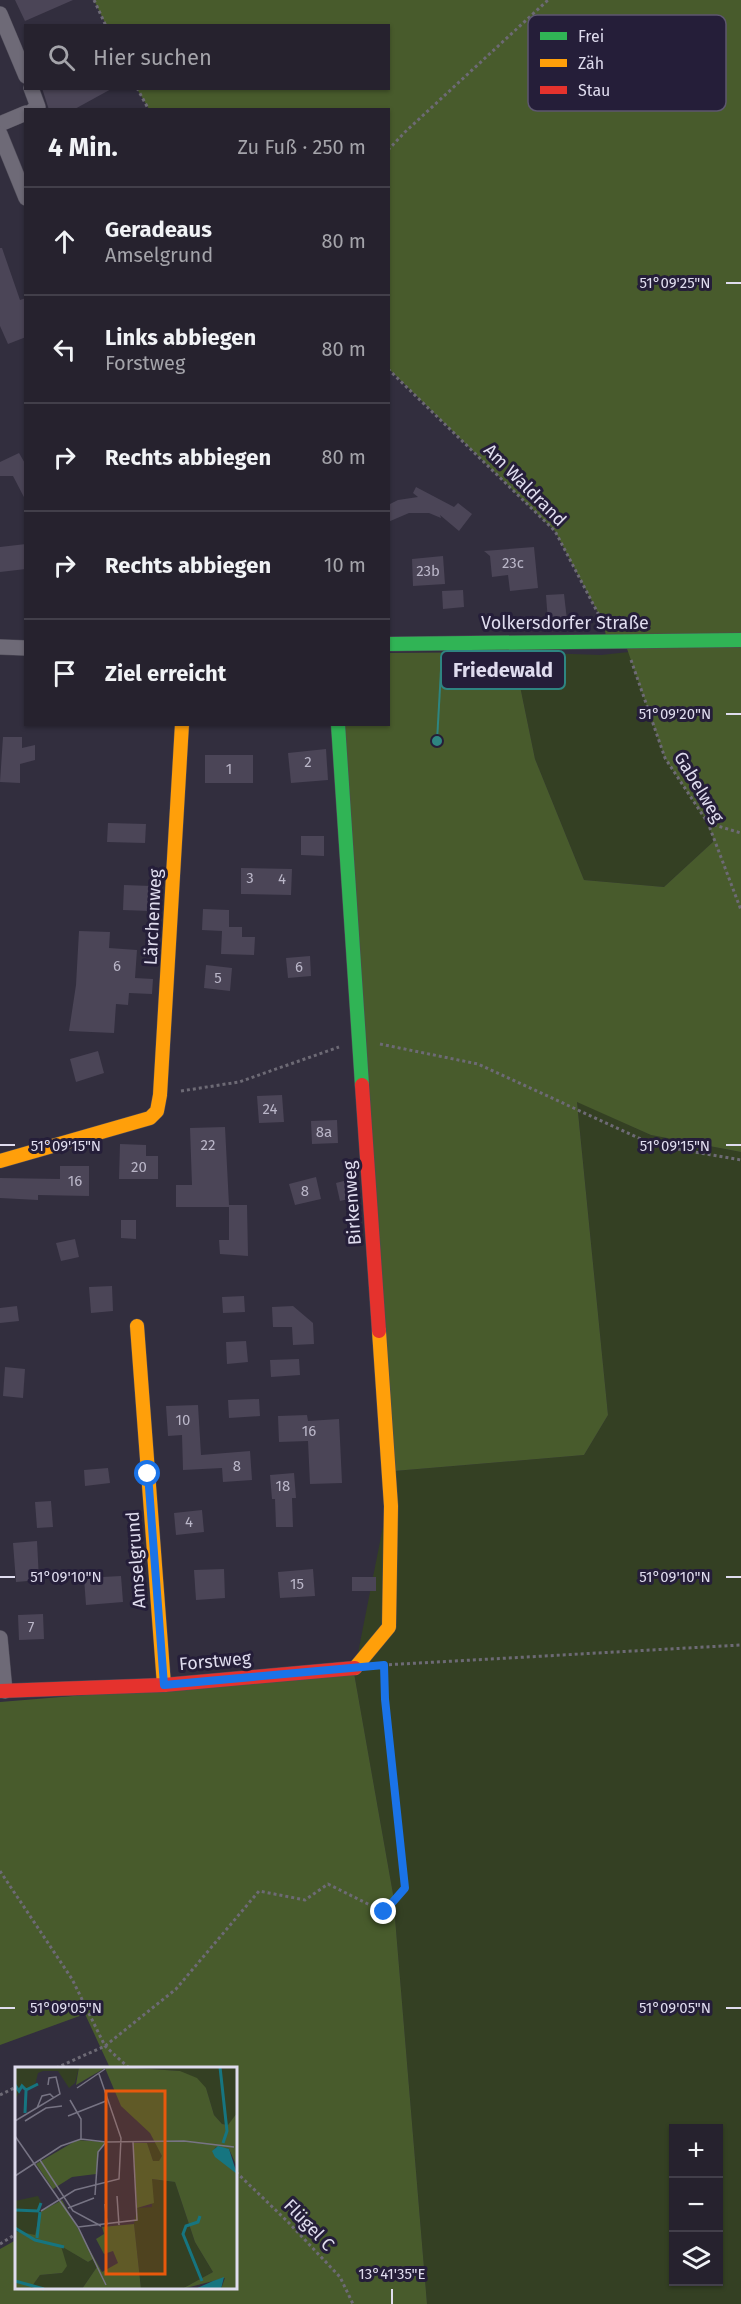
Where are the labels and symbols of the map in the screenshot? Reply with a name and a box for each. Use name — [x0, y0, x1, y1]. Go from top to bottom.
legend — [528, 15, 726, 111]
text: Frei — [578, 27, 604, 46]
text: Zäh — [578, 54, 604, 73]
text: Stau — [578, 81, 610, 100]
text: 51°09'25"N — [639, 274, 711, 292]
street label: Am Waldrand — [479, 439, 571, 531]
house number: 23c — [502, 554, 524, 572]
house number: 23b — [416, 562, 440, 580]
street label: Volkersdorfer Straße — [481, 612, 649, 634]
callout: Friedewald — [441, 651, 565, 689]
text: Friedewald — [453, 658, 553, 682]
text: 51°09'20"N — [639, 705, 711, 723]
street label: Gabelweg — [669, 747, 729, 827]
house number: 2 — [304, 753, 312, 771]
house number: 1 — [226, 760, 232, 778]
street label: Lärchenweg — [139, 868, 167, 966]
house number: 3 — [246, 869, 254, 887]
house number: 4 — [278, 870, 286, 888]
house number: 6 — [113, 957, 121, 975]
house number: 6 — [295, 958, 303, 976]
house number: 5 — [214, 969, 222, 987]
house number: 24 — [262, 1100, 278, 1118]
house number: 8a — [316, 1123, 332, 1141]
house number: 22 — [201, 1136, 215, 1154]
text: 51°09'15"N — [31, 1137, 101, 1155]
text: 51°09'15"N — [640, 1137, 710, 1155]
house number: 20 — [131, 1158, 147, 1176]
street label: Birkenweg — [338, 1159, 366, 1246]
house number: 16 — [68, 1172, 82, 1190]
house number: 8 — [301, 1182, 309, 1200]
house number: 10 — [176, 1411, 190, 1429]
house number: 16 — [302, 1422, 316, 1440]
house number: 8 — [233, 1457, 241, 1475]
route start — [134, 1460, 160, 1486]
house number: 18 — [276, 1477, 290, 1495]
street label: Amselgrund — [122, 1511, 150, 1609]
house number: 4 — [185, 1513, 193, 1531]
text: 51°09'10"N — [30, 1568, 102, 1586]
text: 51°09'10"N — [639, 1568, 711, 1586]
house number: 15 — [290, 1575, 304, 1593]
house number: 7 — [28, 1618, 35, 1636]
street label: Forstweg — [178, 1647, 253, 1675]
route end — [370, 1898, 396, 1924]
text: 51°09'05"N — [30, 1999, 102, 2017]
text: 51°09'05"N — [639, 1999, 711, 2017]
inset map — [15, 2067, 237, 2289]
street label: Flügel C — [279, 2195, 339, 2255]
text: 13°41'35"E — [358, 2265, 426, 2283]

